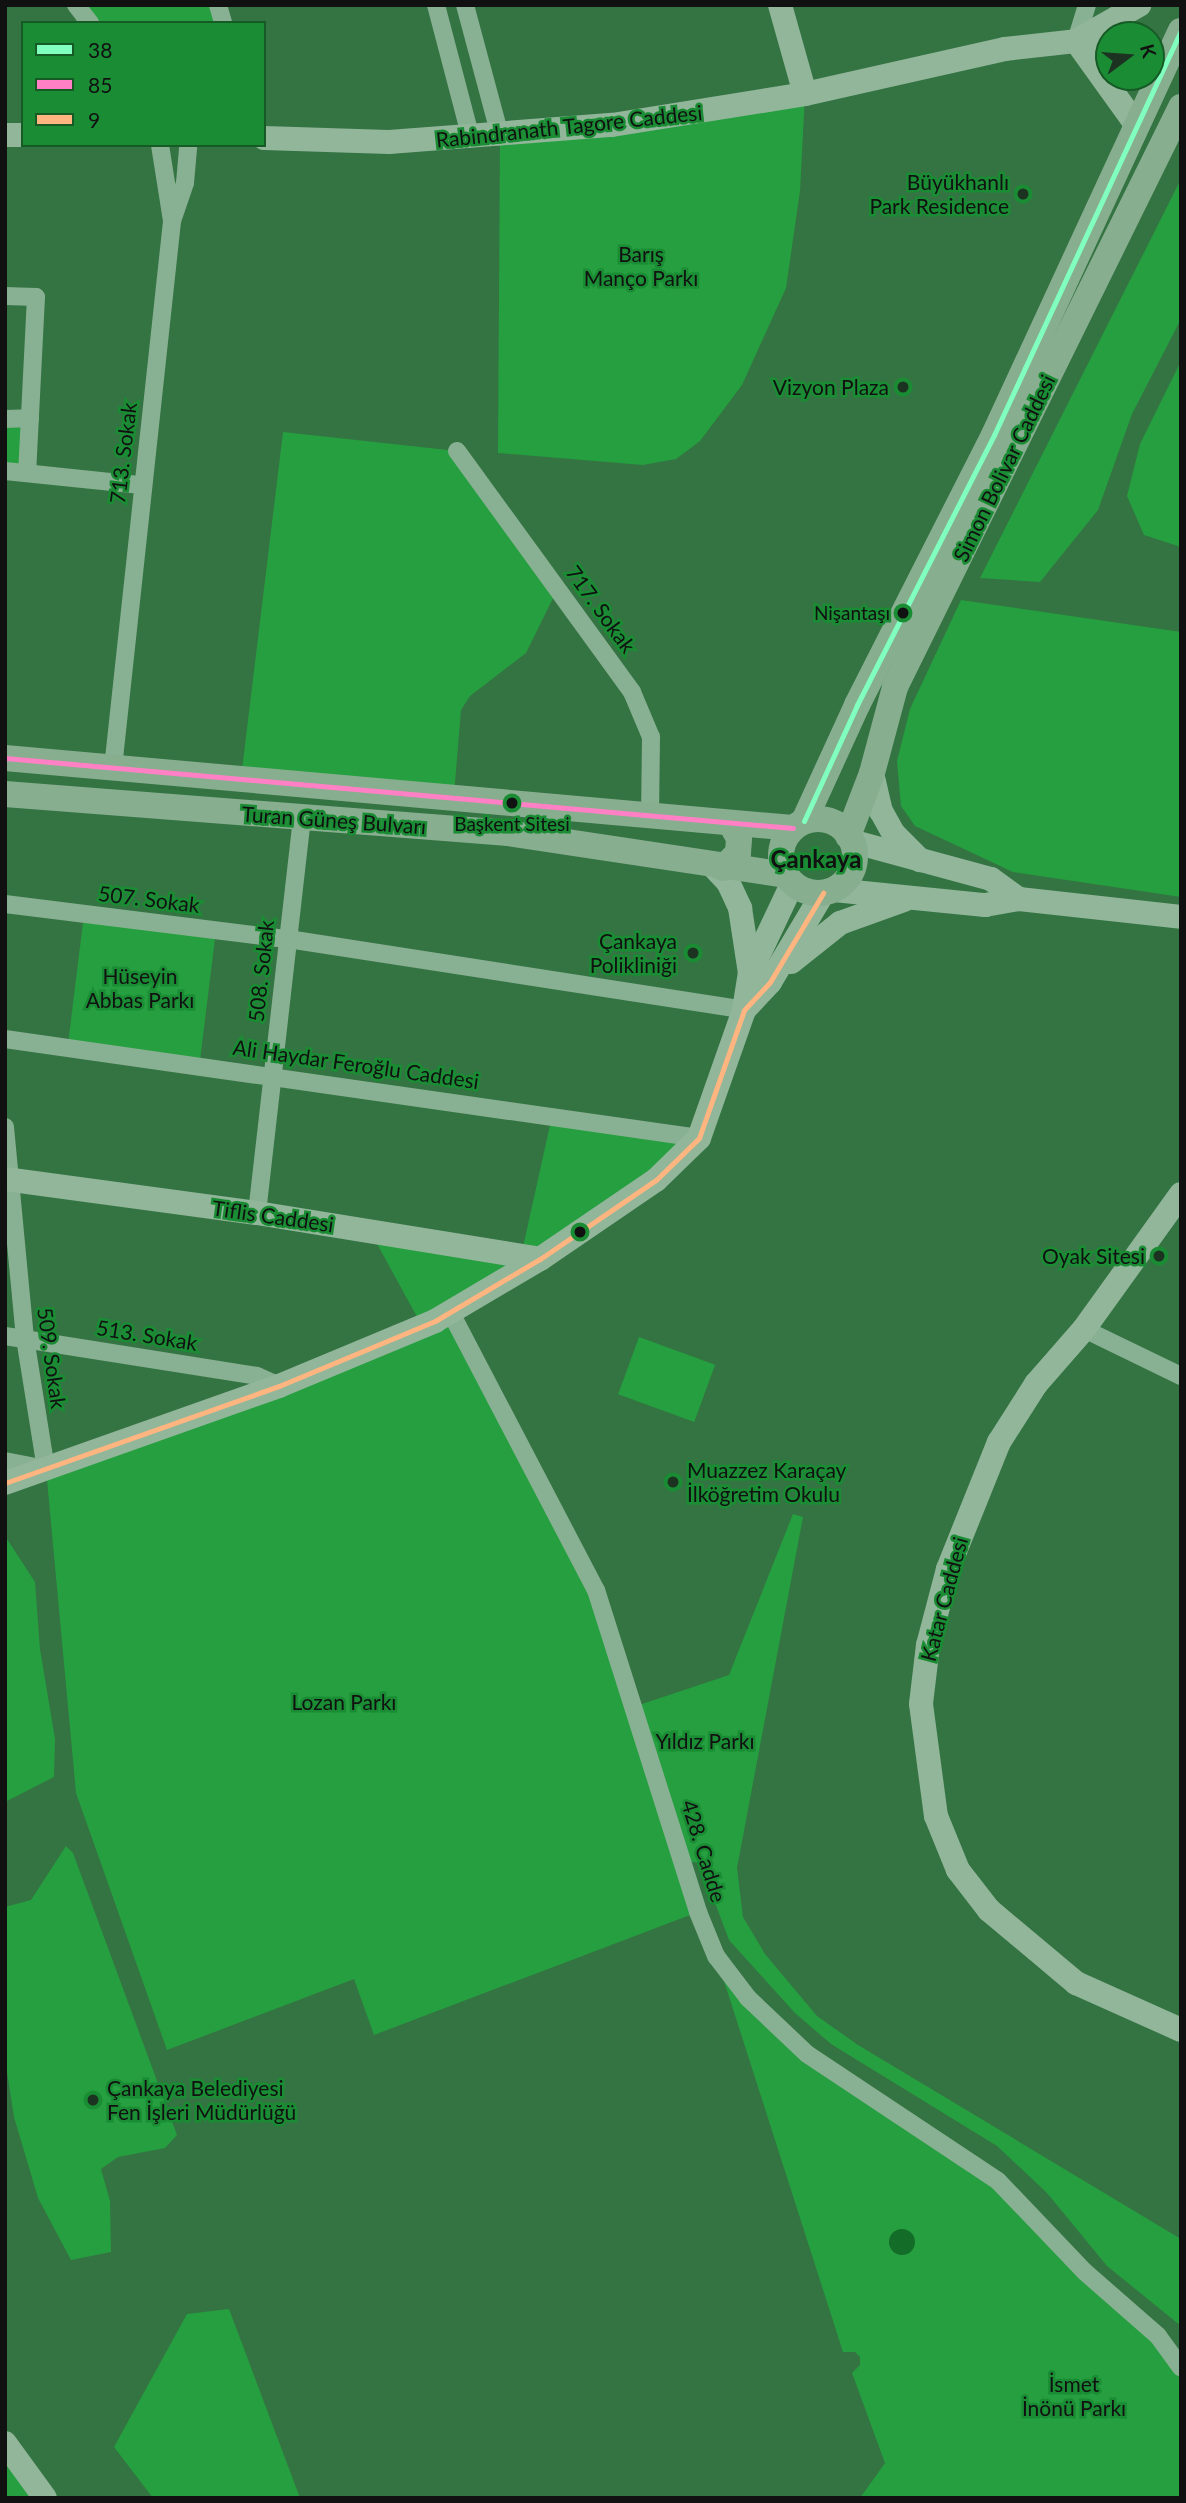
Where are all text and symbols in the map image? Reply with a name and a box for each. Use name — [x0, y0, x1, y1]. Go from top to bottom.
legend — [21, 21, 266, 147]
north arrow — [1095, 21, 1165, 91]
text: 38 — [88, 37, 112, 62]
text: K — [1136, 41, 1162, 60]
text: 85 — [88, 72, 112, 97]
street label: Rabindranath Tagore Caddesi — [434, 99, 704, 153]
text: 9 — [88, 107, 100, 132]
place label: Büyükhanlı Park Residence — [869, 169, 1009, 219]
marker: Büyükhanlı Park Residence — [1015, 186, 1031, 202]
park label: Barış Manço Parkı — [584, 241, 698, 291]
street label: Simon Bolivar Caddesi — [948, 370, 1060, 566]
place label: Vizyon Plaza — [773, 374, 889, 400]
marker: Vizyon Plaza — [895, 379, 911, 395]
street label: 713. Sokak — [104, 401, 142, 505]
street label: 717. Sokak — [561, 560, 641, 658]
place label: Nişantaşı — [814, 602, 890, 624]
marker: Nişantaşı — [896, 606, 910, 620]
marker: Başkent Sitesi — [505, 796, 519, 810]
street label: Turan Güneş Bulvarı — [241, 801, 427, 839]
place label: Başkent Sitesi — [454, 813, 570, 835]
district label: Çankaya — [771, 845, 861, 873]
street label: 507. Sokak — [97, 880, 201, 918]
street label: 508. Sokak — [243, 919, 279, 1023]
place label: Çankaya Polikliniği — [590, 928, 677, 978]
marker: Çankaya Polikliniği — [683, 943, 703, 963]
park label: Hüseyin Abbas Parkı — [86, 963, 194, 1013]
street label: Ali Haydar Feroğlu Caddesi — [231, 1034, 481, 1094]
street label: Tiflis Caddesi — [211, 1195, 335, 1237]
unlabelled marker — [573, 1225, 587, 1239]
place label: Oyak Sitesi — [1042, 1243, 1145, 1269]
marker: Oyak Sitesi — [1151, 1248, 1167, 1264]
street label: 509. Sokak — [32, 1306, 72, 1410]
street label: 513. Sokak — [95, 1315, 199, 1355]
place label: Muazzez Karaçay İlköğretim Okulu — [687, 1457, 846, 1507]
marker: Muazzez Karaçay İlköğretim Okulu — [665, 1474, 681, 1490]
street label: Katar Caddesi — [915, 1534, 973, 1664]
park label: Lozan Parkı — [292, 1689, 396, 1715]
park label: Yıldız Parkı — [655, 1728, 755, 1754]
street label: 428. Cadde — [676, 1797, 732, 1905]
place label: Çankaya Belediyesi Fen İşleri Müdürlüğü — [107, 2075, 296, 2125]
marker: Çankaya Belediyesi Fen İşleri Müdürlüğü — [85, 2092, 101, 2108]
park label: İsmet İnönü Parkı — [1022, 2371, 1126, 2421]

